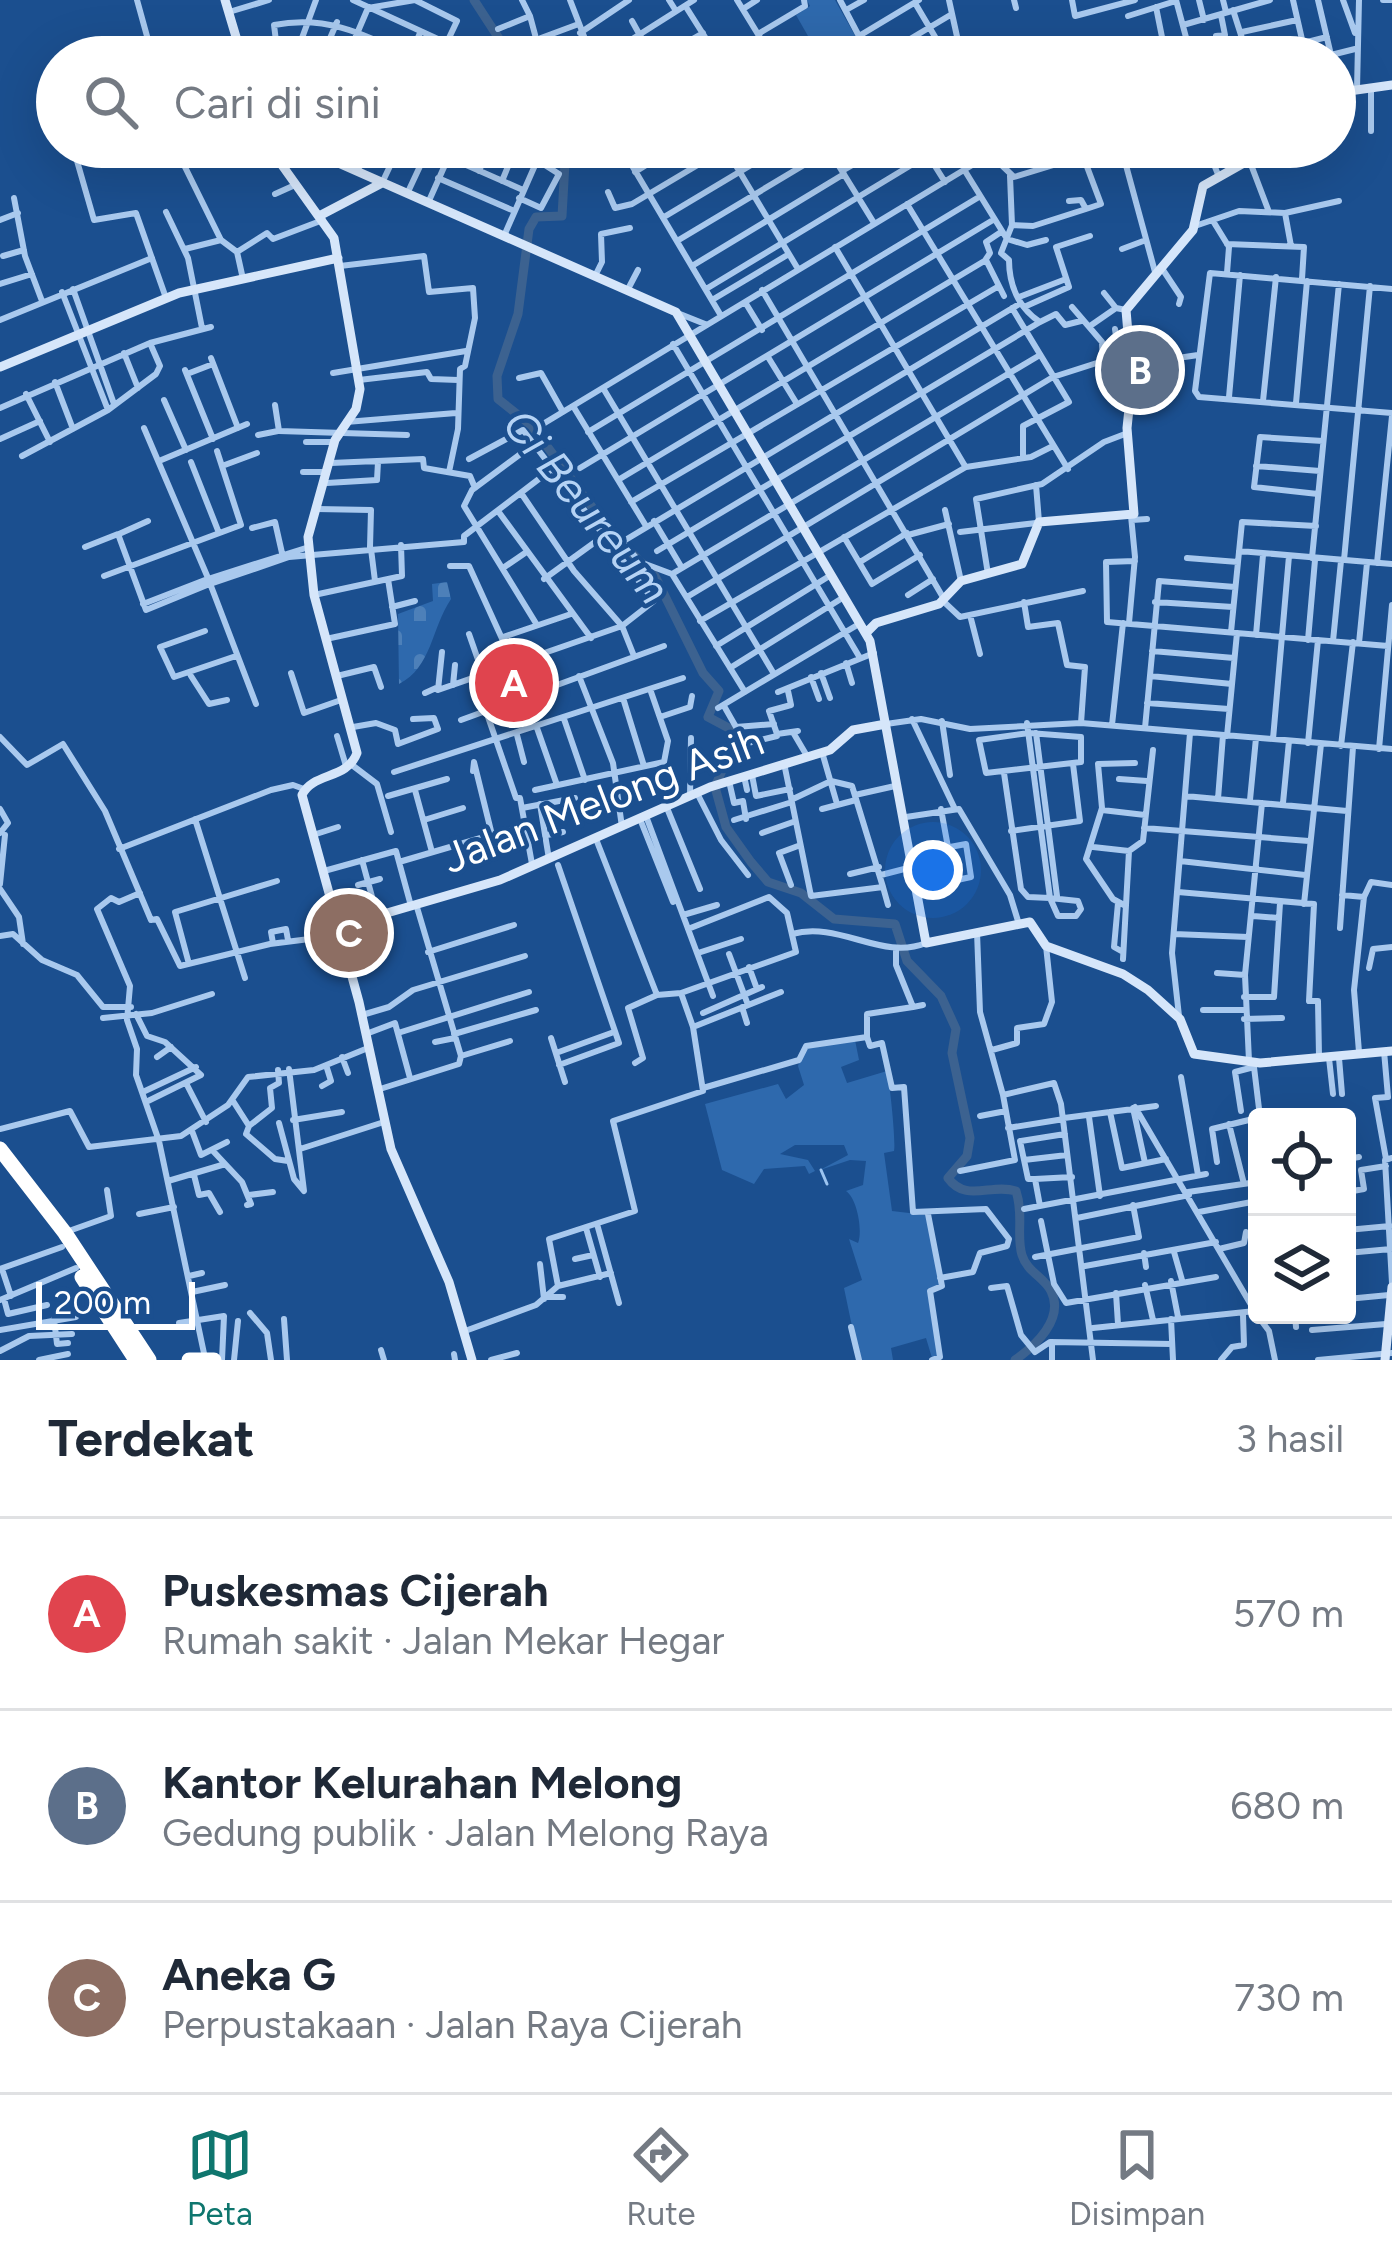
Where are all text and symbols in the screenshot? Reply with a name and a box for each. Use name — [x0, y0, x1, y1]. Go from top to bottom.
search box — [36, 36, 1356, 168]
icon: search — [78, 69, 144, 135]
text: Cari di sini — [174, 75, 381, 129]
pin: B — [1101, 325, 1179, 415]
water label: Ci Beureum — [492, 398, 682, 614]
pin: A — [475, 638, 553, 728]
street label: Jalan Melong Asih — [436, 715, 771, 884]
your location — [903, 840, 963, 900]
pin: C — [310, 888, 388, 978]
map controls — [1248, 1108, 1356, 1324]
button: locate — [1248, 1108, 1356, 1216]
button: layers — [1248, 1216, 1356, 1324]
scale bar — [36, 1276, 195, 1329]
text: 200 m — [54, 1283, 151, 1322]
text: Terdekat — [48, 1408, 254, 1469]
text: 3 hasil — [1236, 1415, 1344, 1462]
text: Puskesmas Cijerah — [162, 1563, 549, 1617]
text: A — [73, 1590, 101, 1637]
text: 570 m — [1233, 1590, 1344, 1637]
text: Rumah sakit · Jalan Mekar Hegar — [162, 1617, 724, 1664]
text: Kantor Kelurahan Melong — [162, 1755, 682, 1809]
text: B — [75, 1782, 99, 1829]
text: 680 m — [1230, 1782, 1344, 1829]
text: Gedung publik · Jalan Melong Raya — [162, 1809, 769, 1856]
text: Aneka G — [162, 1947, 336, 2001]
text: C — [73, 1974, 101, 2021]
text: 730 m — [1234, 1974, 1344, 2021]
text: Perpustakaan · Jalan Raya Cijerah — [162, 2001, 743, 2048]
tab: Peta — [187, 2122, 253, 2233]
tab: Rute — [626, 2122, 696, 2233]
tab: Disimpan — [1069, 2122, 1205, 2233]

